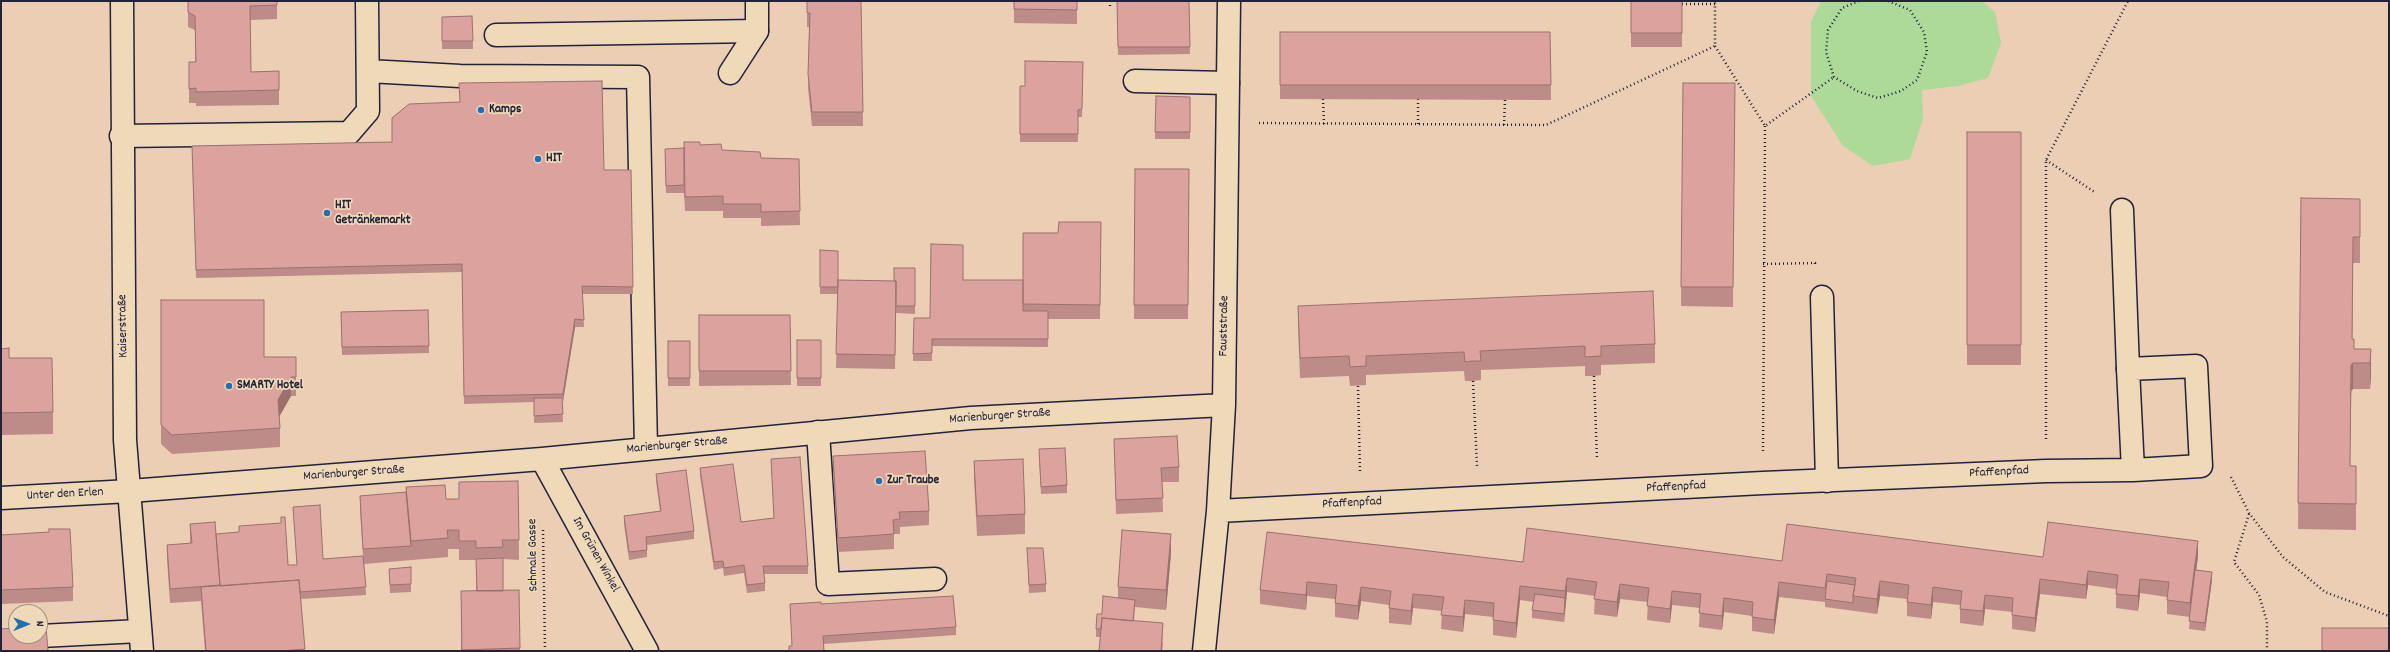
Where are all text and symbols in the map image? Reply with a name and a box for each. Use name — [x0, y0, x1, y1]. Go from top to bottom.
place label: Kamps — [489, 102, 521, 118]
marker: Kamps — [476, 105, 486, 115]
place label: HIT — [546, 151, 562, 167]
marker: HIT — [533, 154, 543, 164]
place label: HIT Getränkemarkt — [335, 198, 410, 229]
marker: HIT Getränkemarkt — [322, 208, 332, 218]
street label: Kaiserstraße — [116, 294, 132, 358]
street label: Fauststraße — [1217, 295, 1233, 357]
place label: SMARTY Hotel — [237, 378, 303, 394]
marker: SMARTY Hotel — [224, 381, 234, 391]
street label: Marienburger Straße — [949, 406, 1051, 428]
street label: Marienburger Straße — [626, 434, 728, 458]
street label: Marienburger Straße — [303, 463, 405, 485]
street label: Pfaffenpfad — [1969, 464, 2029, 482]
place label: Zur Traube — [887, 473, 939, 489]
marker: Zur Traube — [874, 476, 884, 486]
street label: Pfaffenpfad — [1646, 479, 1706, 497]
street label: Unter den Erlen — [26, 485, 104, 505]
street label: Pfaffenpfad — [1322, 495, 1382, 513]
street label: Im Grünen Winkel — [568, 515, 622, 595]
street label: Schmale Gasse — [526, 518, 542, 592]
north arrow — [8, 604, 48, 644]
text: N — [31, 621, 47, 627]

